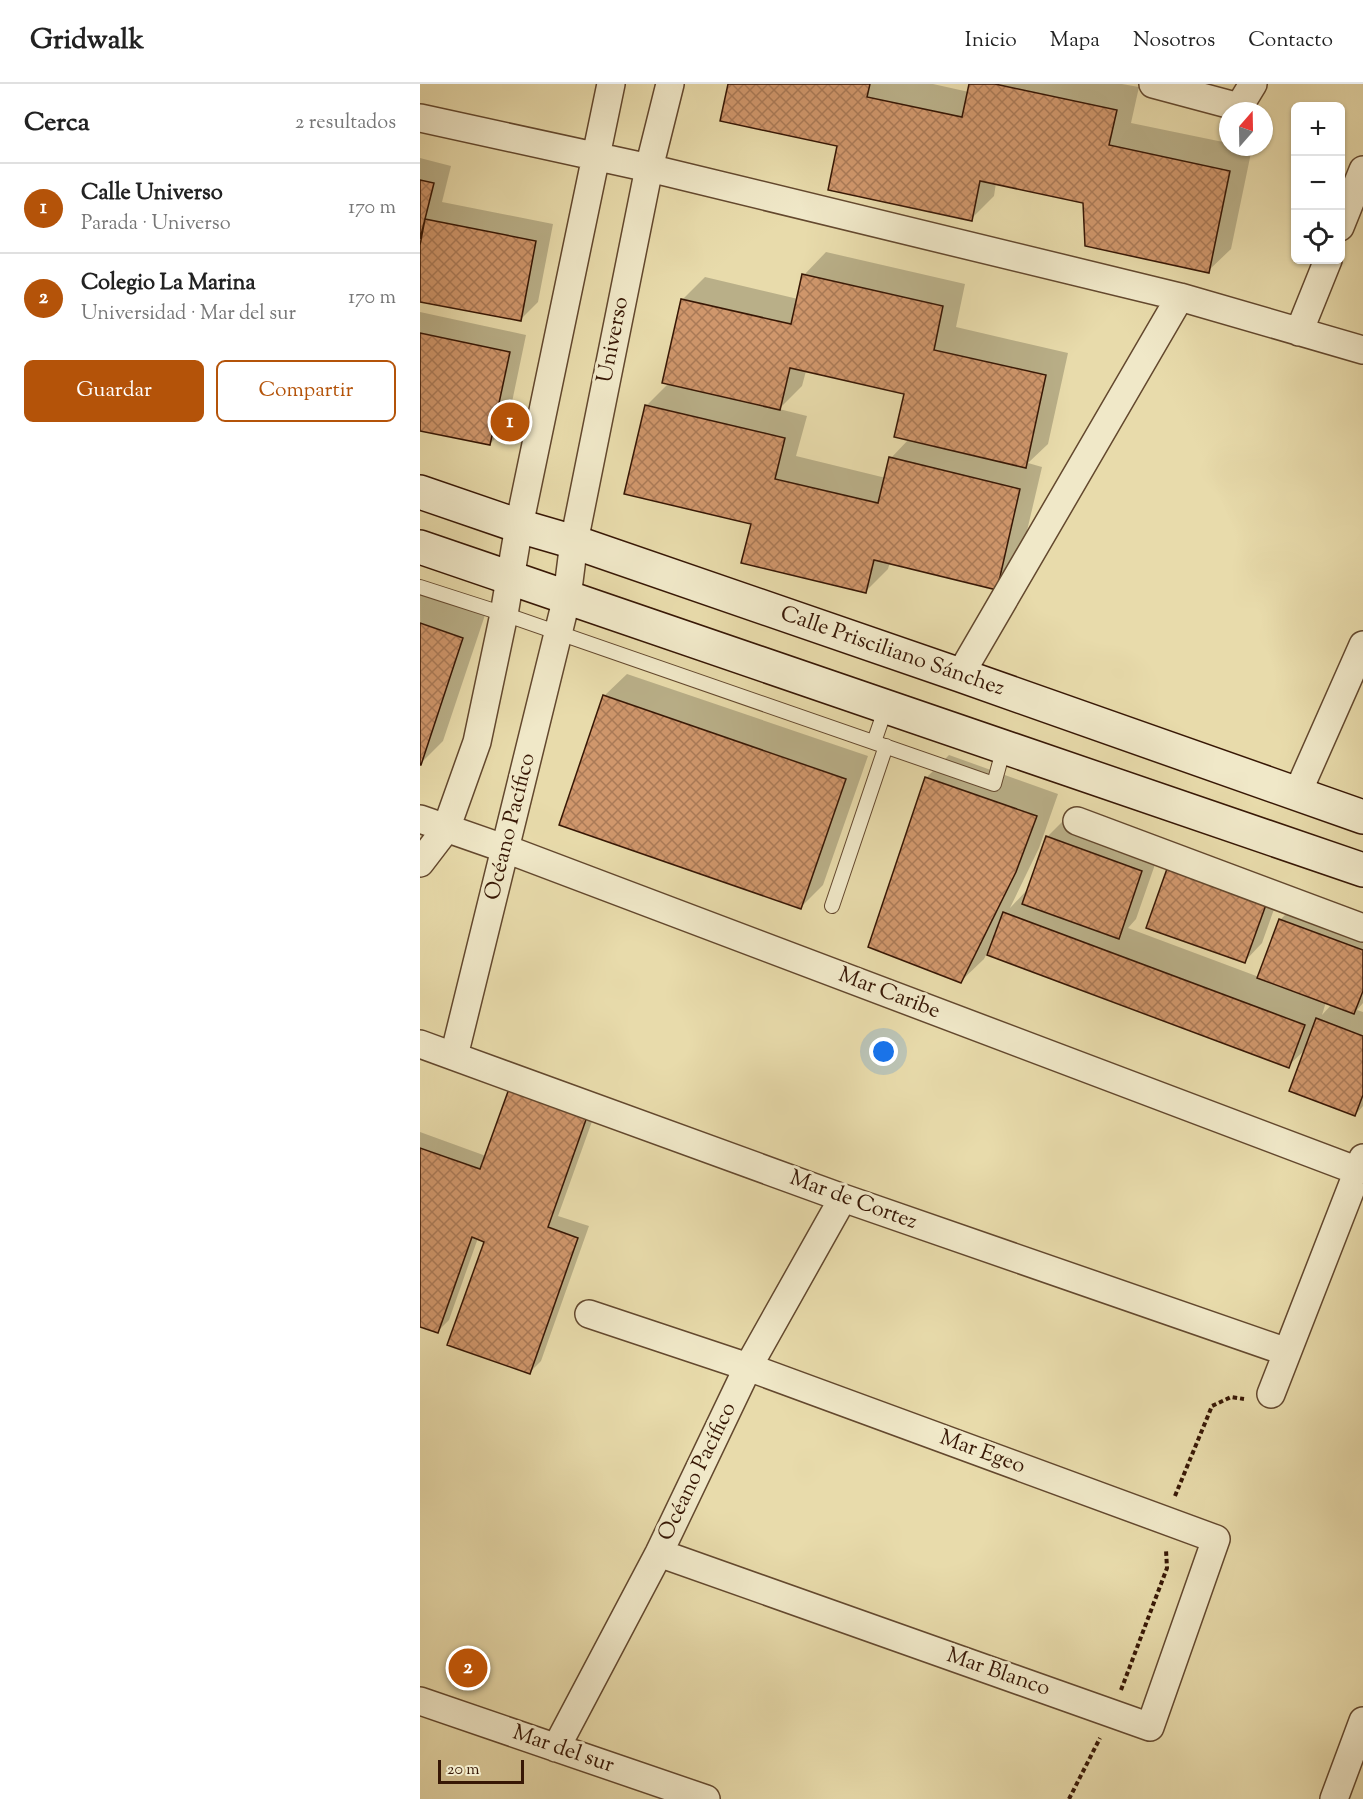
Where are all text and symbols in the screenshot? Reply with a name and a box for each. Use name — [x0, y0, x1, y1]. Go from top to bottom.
text: Gridwalk — [30, 21, 144, 61]
text: Inicio — [965, 26, 1017, 56]
text: Mapa — [1050, 26, 1100, 56]
text: Nosotros — [1133, 26, 1215, 56]
text: Contacto — [1248, 26, 1333, 56]
north arrow — [1219, 102, 1273, 156]
map controls — [1291, 102, 1345, 264]
button: + — [1291, 102, 1345, 156]
text: Cerca — [24, 105, 90, 142]
text: 2 resultados — [295, 109, 396, 138]
button: − — [1291, 156, 1345, 210]
text: Calle Universo — [81, 178, 223, 210]
text: 1 — [40, 194, 47, 223]
text: 170 m — [348, 194, 396, 223]
text: Parada · Universo — [81, 210, 231, 239]
button: locate — [1291, 210, 1345, 264]
text: Colegio La Marina — [81, 268, 256, 300]
text: 2 — [39, 284, 48, 313]
text: 170 m — [348, 284, 396, 313]
street label: Universo — [590, 294, 638, 386]
text: Universidad · Mar del sur — [81, 300, 296, 329]
button: Guardar — [24, 360, 204, 422]
button: Compartir — [216, 360, 396, 422]
pin: 1 — [490, 400, 530, 444]
street label: Calle Prisciliano Sánchez — [776, 599, 1008, 705]
street label: Océano Pacífico — [477, 750, 545, 904]
street label: Mar Caribe — [833, 960, 945, 1028]
your location — [869, 1037, 898, 1066]
street label: Mar de Cortez — [785, 1163, 921, 1239]
street label: Océano Pacífico — [651, 1397, 745, 1547]
street label: Mar Egeo — [935, 1423, 1029, 1483]
street label: Mar Blanco — [942, 1640, 1054, 1706]
pin: 2 — [448, 1646, 488, 1690]
street label: Mar del sur — [508, 1718, 618, 1782]
scale bar — [438, 1757, 524, 1784]
text: 20 m — [447, 1759, 480, 1782]

